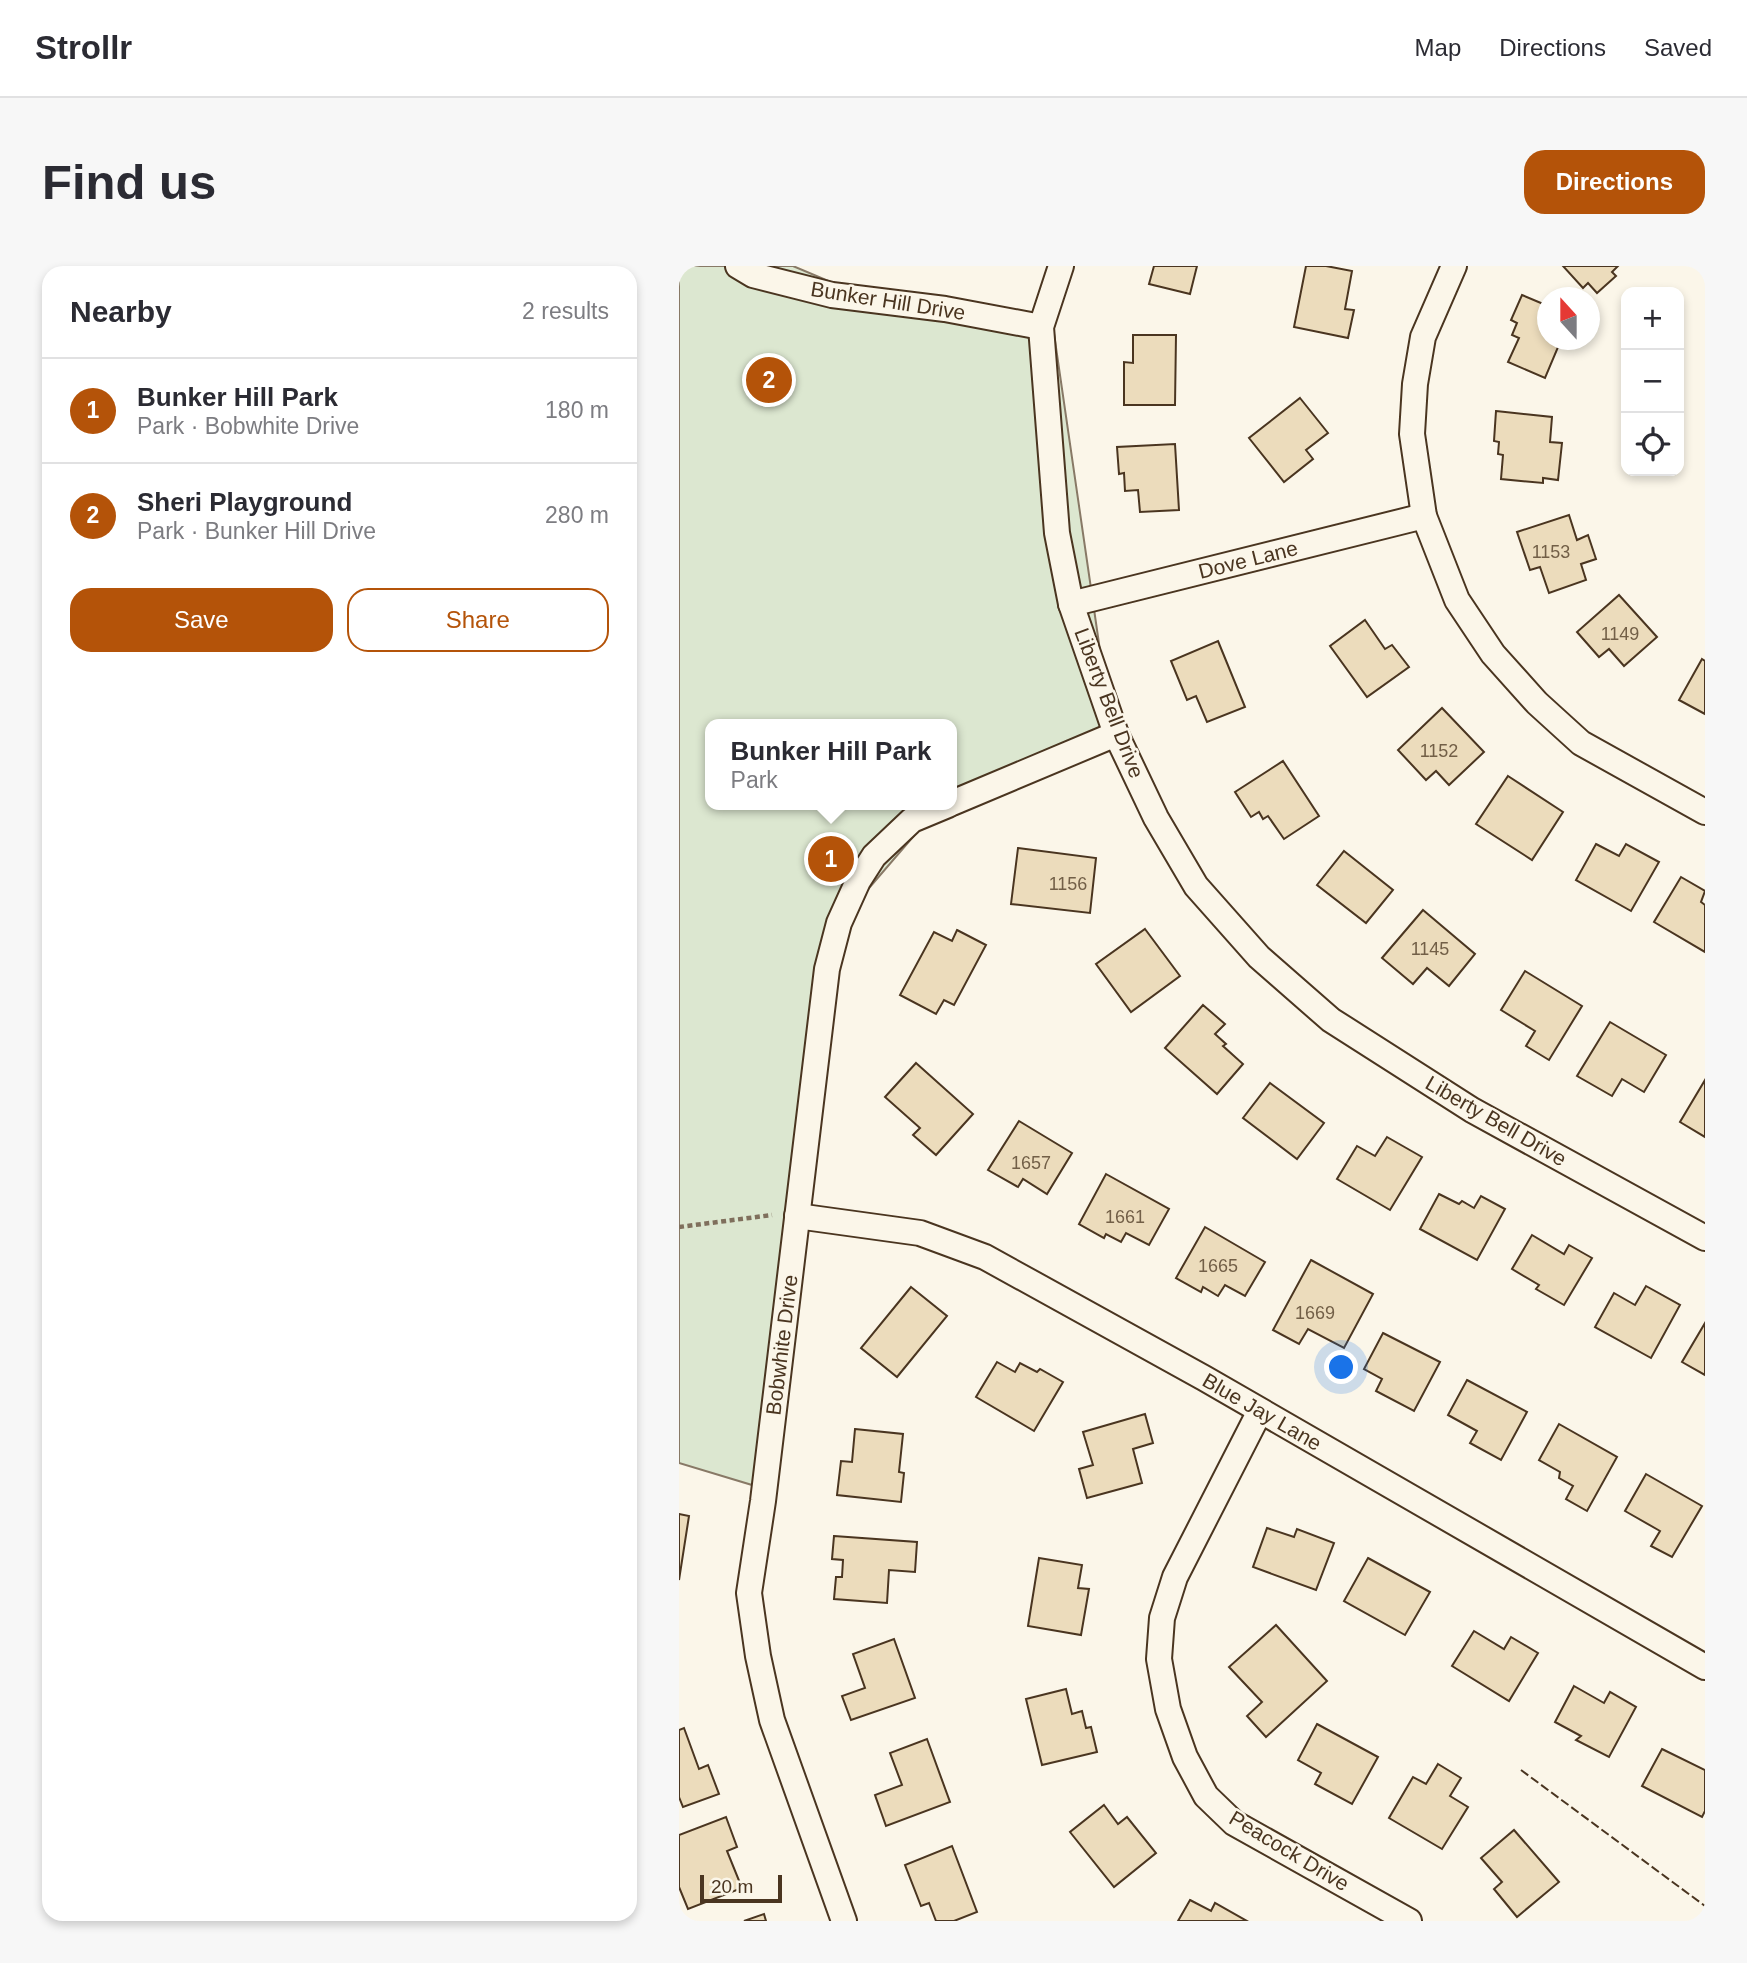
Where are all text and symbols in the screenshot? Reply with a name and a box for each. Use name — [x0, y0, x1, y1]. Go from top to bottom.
text: Strollr — [35, 29, 132, 66]
text: Map — [1415, 34, 1461, 61]
text: Directions — [1499, 34, 1606, 61]
text: Saved — [1644, 34, 1712, 61]
button: Directions — [1524, 150, 1705, 214]
text: Find us — [42, 155, 216, 209]
street label: Bunker Hill Drive — [809, 277, 967, 324]
north arrow — [1537, 287, 1600, 350]
map controls — [1621, 287, 1684, 476]
button: + — [1621, 287, 1684, 350]
text: Nearby — [70, 295, 172, 328]
text: 2 results — [522, 298, 609, 324]
button: − — [1621, 350, 1684, 413]
pin: 2 — [746, 354, 792, 406]
text: Bunker Hill Park — [137, 382, 338, 412]
text: 1 — [87, 397, 99, 423]
text: 180 m — [545, 397, 609, 423]
text: Park · Bobwhite Drive — [137, 413, 359, 439]
button: locate — [1621, 413, 1684, 476]
text: Sheri Playground — [137, 487, 352, 517]
text: 2 — [87, 502, 99, 528]
text: 280 m — [545, 502, 609, 528]
text: Park · Bunker Hill Drive — [137, 518, 376, 544]
street label: Dove Lane — [1196, 536, 1300, 583]
house number: 1153 — [1532, 542, 1570, 562]
button: Save — [70, 588, 333, 652]
button: Share — [347, 588, 609, 652]
house number: 1149 — [1601, 624, 1639, 644]
street label: Liberty Bell Drive — [1070, 625, 1149, 781]
popup — [705, 719, 957, 810]
text: Bunker Hill Park — [731, 736, 931, 766]
house number: 1152 — [1420, 741, 1458, 761]
text: Park — [731, 767, 778, 793]
pin: 1 — [808, 833, 854, 885]
house number: 1156 — [1049, 874, 1087, 894]
house number: 1145 — [1411, 939, 1449, 959]
street label: Liberty Bell Drive — [1422, 1071, 1571, 1170]
house number: 1657 — [1011, 1153, 1051, 1173]
house number: 1661 — [1105, 1207, 1145, 1227]
house number: 1665 — [1198, 1256, 1238, 1276]
street label: Bobwhite Drive — [761, 1273, 802, 1416]
house number: 1669 — [1295, 1303, 1335, 1323]
your location — [1324, 1350, 1358, 1384]
street label: Blue Jay Lane — [1199, 1368, 1326, 1455]
street label: Peacock Drive — [1225, 1806, 1353, 1895]
scale bar — [700, 1872, 782, 1904]
text: 20 m — [711, 1876, 753, 1897]

